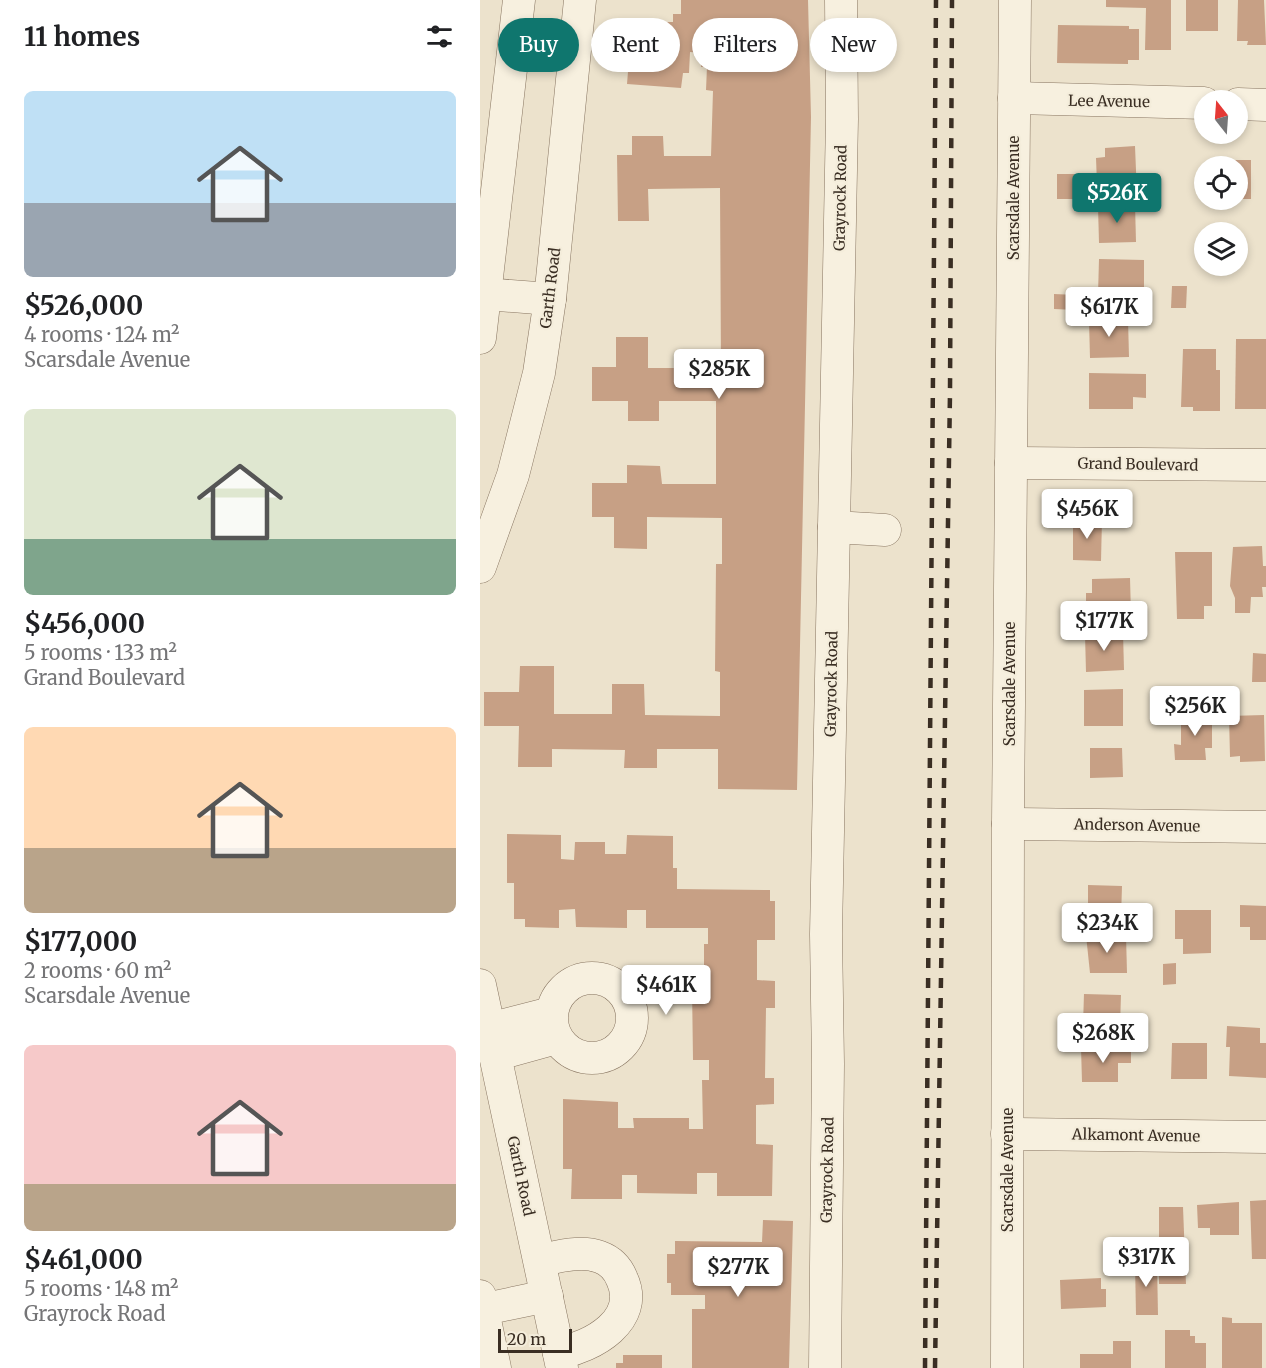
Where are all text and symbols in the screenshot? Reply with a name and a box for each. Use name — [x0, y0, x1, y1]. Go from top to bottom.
chip: Buy — [498, 18, 579, 72]
chip: Rent — [591, 18, 680, 72]
chip: Filters — [692, 18, 798, 72]
chip: New — [810, 18, 897, 72]
text: 11 homes — [24, 20, 140, 53]
icon: filters — [423, 20, 456, 53]
north arrow — [1194, 90, 1248, 144]
map controls — [1194, 90, 1248, 276]
street label: Lee Avenue — [1068, 91, 1150, 111]
icon: home — [186, 130, 294, 238]
street label: Scarsdale Avenue — [1004, 136, 1023, 260]
street label: Grayrock Road — [830, 145, 850, 251]
button: locate — [1194, 156, 1248, 210]
pin: $526K — [1075, 173, 1159, 224]
text: $526K — [1086, 180, 1148, 205]
button: layers — [1194, 222, 1248, 276]
street label: Garth Road — [536, 246, 564, 330]
pin: $617K — [1067, 287, 1151, 338]
text: $526,000 — [24, 289, 143, 322]
text: $617K — [1079, 294, 1139, 319]
text: 4 rooms · 124 m² — [24, 322, 179, 347]
text: Scarsdale Avenue — [24, 347, 190, 372]
pin: $285K — [677, 349, 761, 400]
text: $285K — [688, 356, 750, 381]
icon: home — [186, 448, 294, 556]
street label: Grand Boulevard — [1077, 453, 1199, 475]
pin: $456K — [1045, 489, 1129, 540]
text: $456K — [1056, 496, 1118, 521]
pin: $177K — [1062, 601, 1146, 652]
text: $456,000 — [24, 607, 145, 640]
text: $177K — [1074, 608, 1134, 633]
street label: Scarsdale Avenue — [1000, 622, 1019, 746]
street label: Grayrock Road — [821, 631, 841, 737]
text: 5 rooms · 133 m² — [24, 640, 177, 665]
text: Grand Boulevard — [24, 665, 185, 690]
pin: $256K — [1153, 686, 1237, 737]
text: $256K — [1164, 693, 1226, 718]
icon: home — [186, 766, 294, 874]
street label: Anderson Avenue — [1073, 814, 1201, 836]
pin: $234K — [1065, 903, 1149, 954]
text: $234K — [1076, 910, 1138, 935]
text: $177,000 — [24, 925, 137, 958]
text: 2 rooms · 60 m² — [24, 958, 171, 983]
pin: $461K — [624, 965, 708, 1016]
text: $461K — [636, 972, 696, 997]
text: Scarsdale Avenue — [24, 983, 190, 1008]
pin: $268K — [1061, 1013, 1145, 1064]
text: $268K — [1071, 1020, 1135, 1045]
icon: home — [186, 1084, 294, 1192]
street label: Scarsdale Avenue — [998, 1108, 1017, 1232]
street label: Grayrock Road — [817, 1117, 837, 1223]
street label: Alkamont Avenue — [1071, 1124, 1200, 1146]
street label: Garth Road — [503, 1134, 539, 1218]
pin: $317K — [1104, 1237, 1188, 1288]
text: $461,000 — [24, 1243, 143, 1276]
text: $317K — [1117, 1244, 1175, 1269]
pin: $277K — [696, 1247, 780, 1298]
text: $277K — [707, 1254, 769, 1279]
text: 5 rooms · 148 m² — [24, 1276, 178, 1301]
text: Grayrock Road — [24, 1301, 165, 1326]
scale bar — [498, 1326, 572, 1354]
text: 20 m — [507, 1329, 546, 1349]

